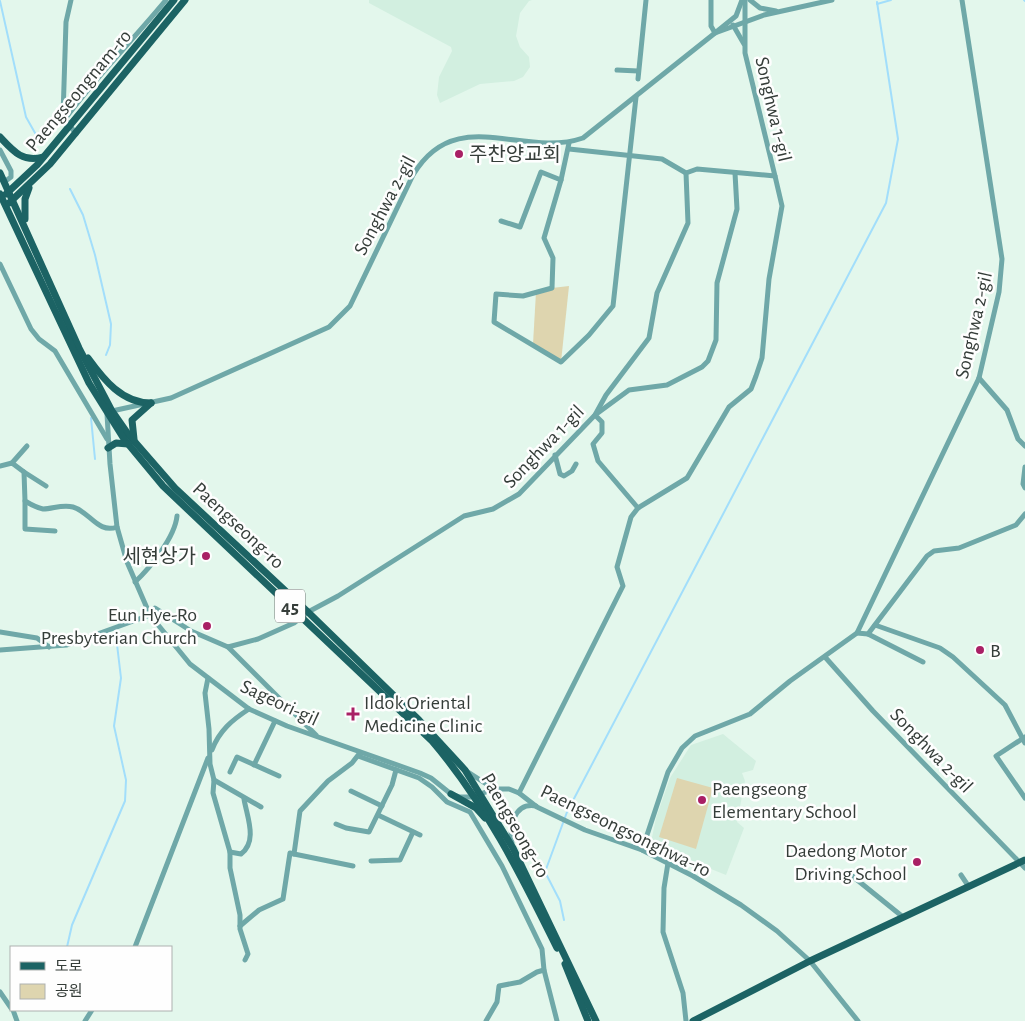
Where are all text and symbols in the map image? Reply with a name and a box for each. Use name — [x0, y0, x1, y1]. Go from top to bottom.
street label: Paengseongnam-ro — [22, 26, 135, 155]
street label: Songhwa 1-gil — [751, 55, 795, 164]
place label: 주찬양교회 — [469, 144, 561, 165]
marker: 주찬양교회 — [453, 148, 465, 160]
street label: Songhwa 2-gil — [350, 153, 419, 258]
street label: Songhwa 2-gil — [952, 270, 996, 381]
street label: Songhwa 1-gil — [499, 401, 588, 492]
street label: Paengseong-ro — [189, 478, 288, 573]
place label: 세현상가 — [122, 546, 196, 567]
marker: 세현상가 — [200, 550, 212, 562]
road number: 45 — [275, 590, 305, 622]
place label: Eun Hye-Ro Presbyterian Church — [41, 605, 197, 648]
marker: Eun Hye-Ro Presbyterian Church — [201, 620, 213, 632]
place label: B — [990, 641, 1001, 661]
marker: B — [974, 644, 986, 656]
street label: Sageori-gil — [237, 676, 322, 730]
place label: Ildok Oriental Medicine Clinic — [364, 693, 483, 736]
street label: Songhwa 2-gil — [886, 704, 976, 797]
marker: Ildok Oriental Medicine Clinic — [346, 707, 360, 721]
street label: Paengseong-ro — [477, 770, 553, 881]
place label: Paengseong Elementary School — [712, 779, 857, 822]
street label: Paengseongsonghwa-ro — [537, 781, 714, 881]
marker: Paengseong Elementary School — [696, 794, 708, 806]
place label: Daedong Motor Driving School — [785, 841, 908, 884]
marker: Daedong Motor Driving School — [911, 856, 923, 868]
legend — [10, 946, 172, 1011]
text: 도로 — [55, 959, 83, 974]
text: 공원 — [55, 983, 83, 999]

